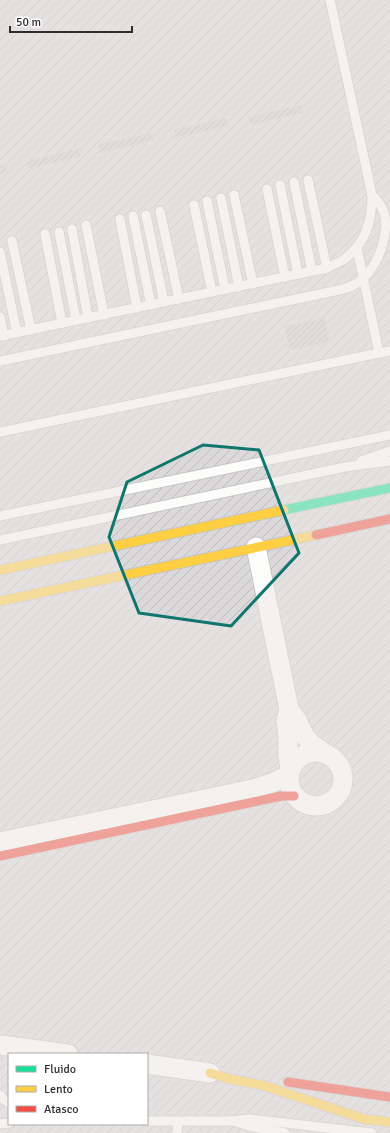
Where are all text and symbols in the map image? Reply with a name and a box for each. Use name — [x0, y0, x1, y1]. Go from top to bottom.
scale bar — [10, 8, 132, 34]
text: 50 m — [16, 15, 41, 30]
legend — [8, 1053, 148, 1125]
text: Fluido — [44, 1062, 76, 1077]
text: Lento — [44, 1082, 73, 1097]
text: Atasco — [44, 1102, 79, 1117]

